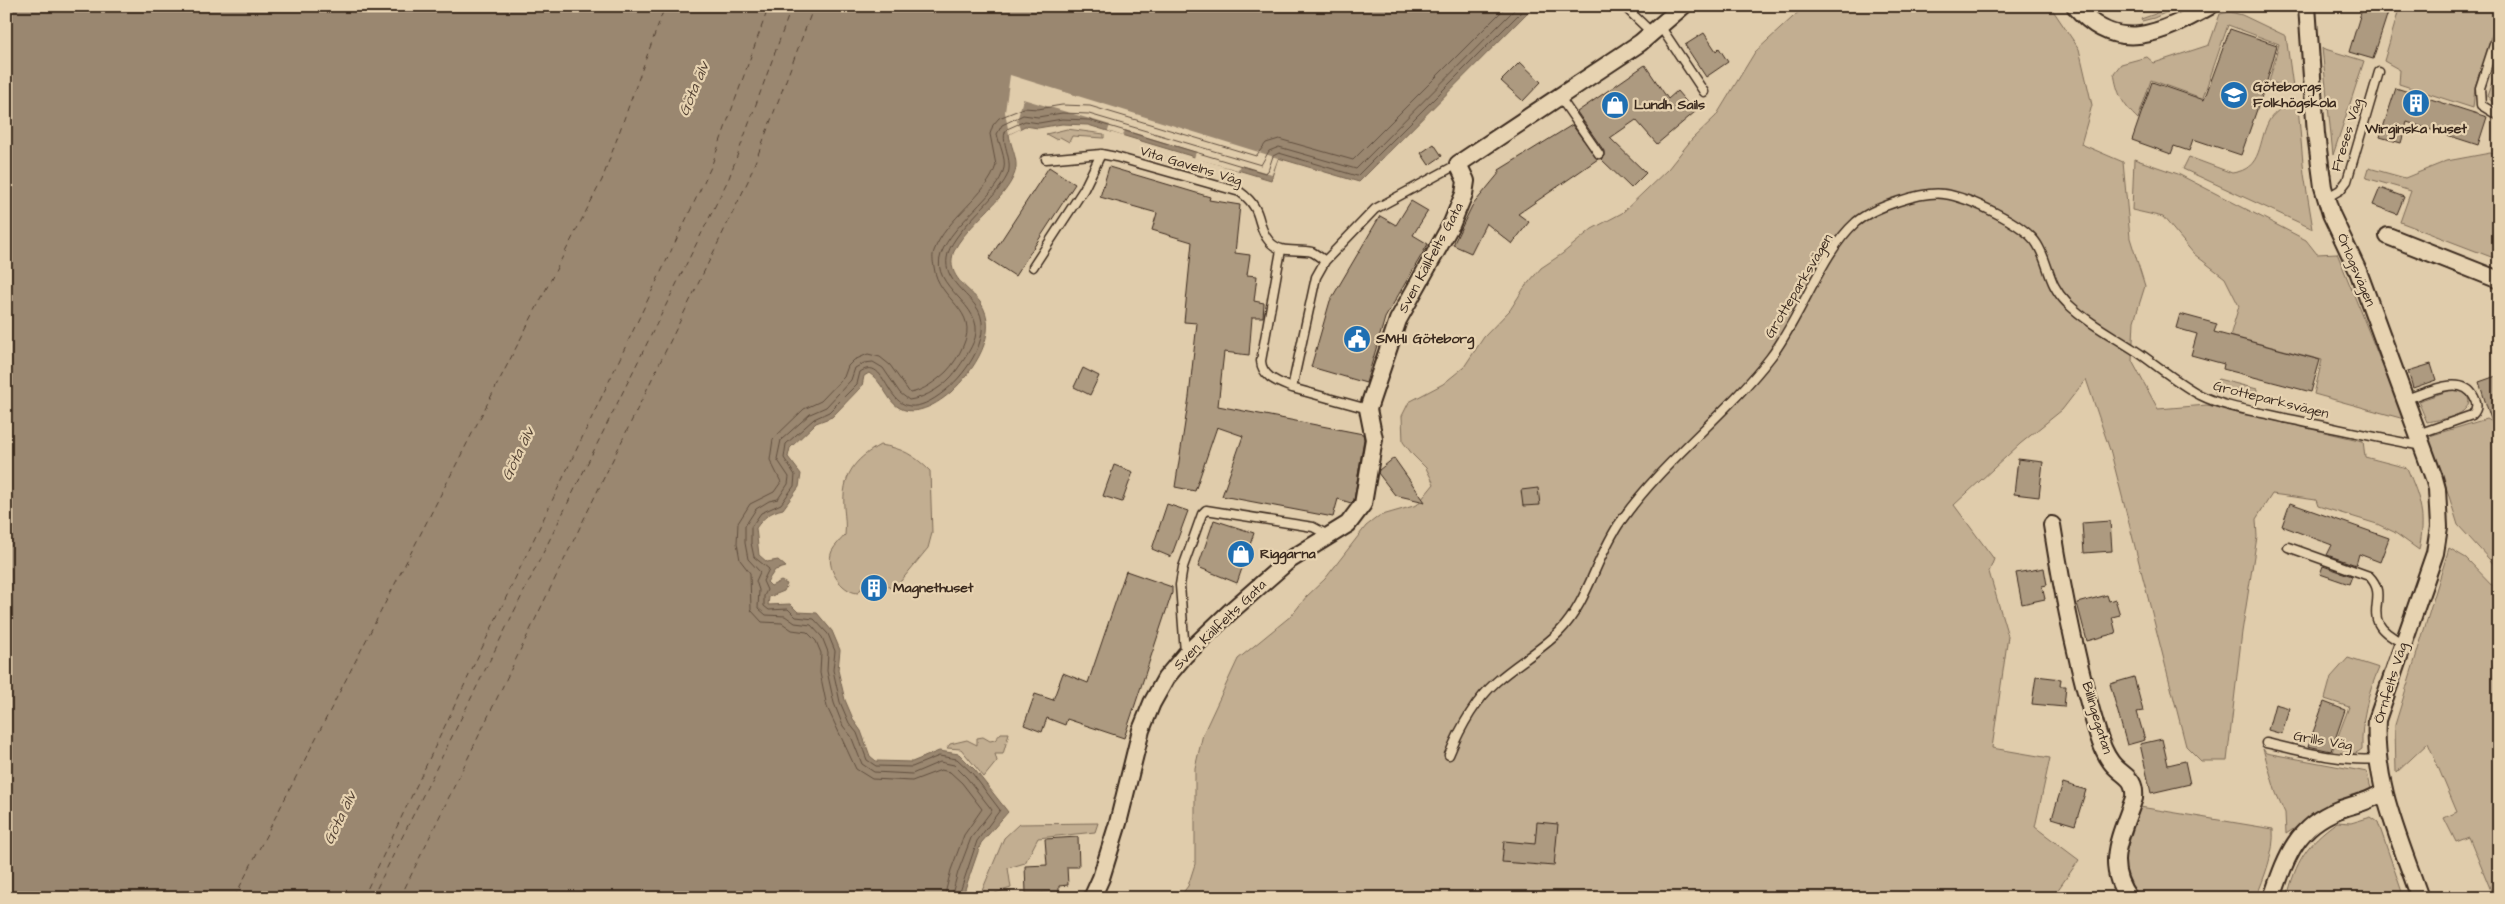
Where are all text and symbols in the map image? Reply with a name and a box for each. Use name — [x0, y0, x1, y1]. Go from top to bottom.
water label: Göta älv — [673, 57, 716, 119]
place label: Göteborgs Folkhögskola — [2253, 77, 2337, 114]
school or university icon: Göteborgs Folkhögskola — [2219, 80, 2249, 110]
building icon: Wirginska huset — [2401, 88, 2431, 118]
shop icon: Lundh Sails — [1600, 90, 1630, 120]
place label: Lundh Sails — [1634, 95, 1705, 115]
street label: Freses Väg — [2326, 96, 2368, 174]
place label: Wirginska huset — [2364, 119, 2467, 140]
street label: Vita Gavelns Väg — [1137, 141, 1245, 191]
street label: Sven Källfelts Gata — [1393, 199, 1469, 317]
street label: Grotteparksvägen — [1760, 230, 1838, 342]
street label: Örlogsvägen — [2332, 230, 2380, 310]
public building icon: SMHI Göteborg — [1342, 324, 1372, 354]
place label: SMHI Göteborg — [1375, 329, 1475, 350]
street label: Grotteparksvägen — [2211, 376, 2331, 424]
water label: Göta älv — [496, 422, 541, 484]
shop icon: Riggarna — [1226, 539, 1256, 569]
place label: Riggarna — [1260, 544, 1316, 565]
building icon: Magnethuset — [859, 573, 889, 603]
street label: Sven Källfelts Gata — [1169, 575, 1271, 675]
place label: Magnethuset — [893, 578, 974, 599]
street label: Örnfelts Väg — [2369, 640, 2413, 726]
street label: Billingegatan — [2077, 679, 2117, 757]
street label: Grills Väg — [2292, 726, 2354, 756]
water label: Göta älv — [318, 786, 363, 848]

